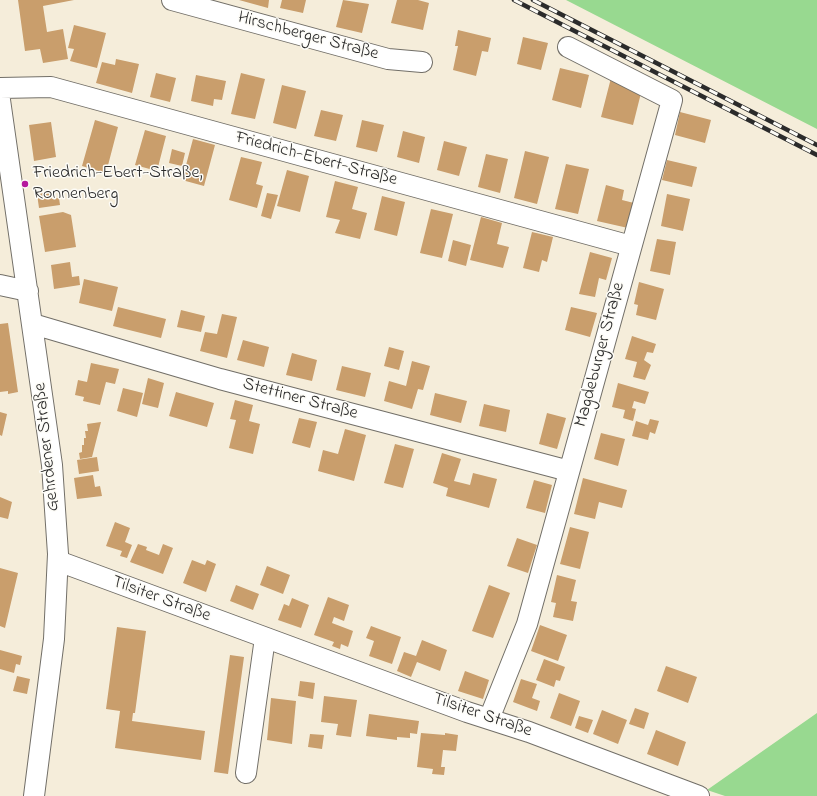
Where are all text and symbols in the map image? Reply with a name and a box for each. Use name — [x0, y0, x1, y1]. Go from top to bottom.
street label: Hirschberger Straße — [235, 8, 381, 66]
street label: Friedrich-Ebert-Straße — [233, 128, 399, 192]
place label: Friedrich-Ebert-Straße, Ronnenberg — [33, 163, 203, 206]
marker: Friedrich-Ebert-Straße, Ronnenberg — [20, 179, 30, 189]
street label: Magdeburger Straße — [571, 280, 631, 430]
street label: Stettiner Straße — [240, 374, 360, 426]
street label: Gehrdener Straße — [31, 382, 65, 512]
street label: Tilsiter Straße — [109, 572, 213, 628]
street label: Tilsiter Straße — [430, 689, 534, 743]

